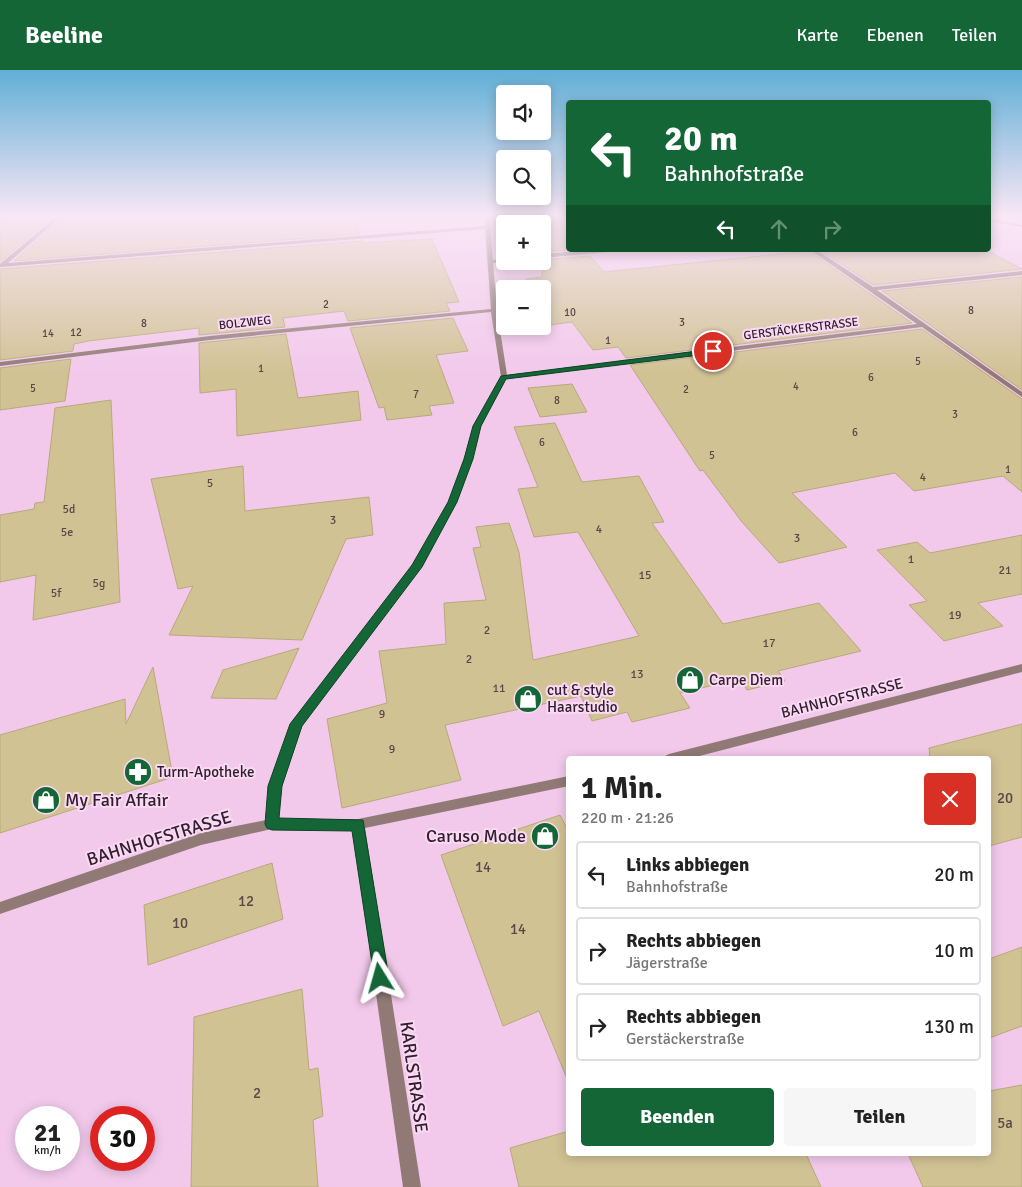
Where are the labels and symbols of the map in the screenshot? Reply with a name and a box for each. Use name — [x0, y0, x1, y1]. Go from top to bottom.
house number: 2 — [323, 298, 329, 311]
house number: 8 — [968, 304, 974, 317]
house number: 10 — [564, 306, 576, 319]
street label: BOLZWEG — [218, 313, 272, 333]
street label: GERSTÄCKERSTRASSE — [743, 314, 860, 343]
house number: 3 — [679, 316, 685, 329]
house number: 8 — [141, 317, 147, 330]
house number: 12 — [70, 326, 82, 339]
house number: 14 — [42, 327, 54, 340]
pin — [692, 330, 734, 372]
house number: 1 — [605, 334, 611, 347]
house number: 5 — [915, 355, 921, 368]
house number: 1 — [258, 362, 264, 375]
house number: 6 — [868, 371, 874, 384]
house number: 4 — [793, 380, 799, 393]
house number: 5 — [30, 382, 36, 395]
house number: 2 — [683, 383, 689, 396]
house number: 7 — [413, 388, 419, 401]
house number: 8 — [554, 394, 560, 407]
house number: 3 — [952, 408, 958, 421]
house number: 6 — [852, 426, 858, 439]
house number: 6 — [539, 436, 545, 449]
house number: 5 — [709, 449, 715, 462]
house number: 1 — [1005, 463, 1011, 476]
house number: 4 — [920, 470, 927, 485]
house number: 5 — [207, 476, 213, 491]
house number: 5d — [63, 502, 75, 517]
house number: 3 — [330, 513, 336, 528]
house number: 4 — [596, 522, 603, 537]
house number: 5e — [61, 525, 73, 540]
house number: 3 — [794, 531, 800, 546]
house number: 1 — [908, 552, 914, 567]
house number: 21 — [999, 563, 1011, 578]
house number: 15 — [639, 568, 651, 583]
house number: 5g — [93, 576, 105, 591]
house number: 5f — [51, 586, 62, 601]
house number: 19 — [949, 608, 961, 623]
house number: 2 — [484, 623, 490, 638]
house number: 17 — [763, 636, 775, 651]
house number: 2 — [466, 652, 472, 667]
shop icon: Carpe Diem — [675, 665, 705, 695]
house number: 13 — [631, 667, 643, 682]
place label: Carpe Diem — [709, 671, 783, 689]
street label: BAHNHOFSTRASSE — [779, 674, 905, 722]
house number: 11 — [493, 681, 505, 696]
place label: cut & style Haarstudio — [547, 681, 618, 716]
shop icon: cut & style Haarstudio — [513, 684, 543, 714]
house number: 9 — [379, 707, 385, 722]
house number: 9 — [389, 742, 395, 757]
pharmacy icon: Turm-Apotheke — [123, 757, 153, 787]
place label: Turm-Apotheke — [157, 763, 255, 781]
shop icon: My Fair Affair — [31, 785, 61, 815]
place label: My Fair Affair — [65, 789, 169, 811]
house number: 20 — [997, 789, 1013, 807]
street label: BAHNHOFSTRASSE — [84, 806, 234, 870]
shop icon: Caruso Mode — [530, 821, 560, 851]
place label: Caruso Mode — [426, 825, 526, 847]
house number: 14 — [475, 858, 491, 876]
house number: 12 — [238, 892, 254, 910]
house number: 10 — [172, 914, 188, 932]
house number: 14 — [510, 920, 526, 938]
position arrow — [353, 951, 405, 1003]
street label: KARLSTRASSE — [395, 1020, 433, 1134]
house number: 2 — [253, 1084, 261, 1102]
speed limit sign: 30 — [90, 1106, 155, 1171]
house number: 5a — [997, 1114, 1013, 1132]

